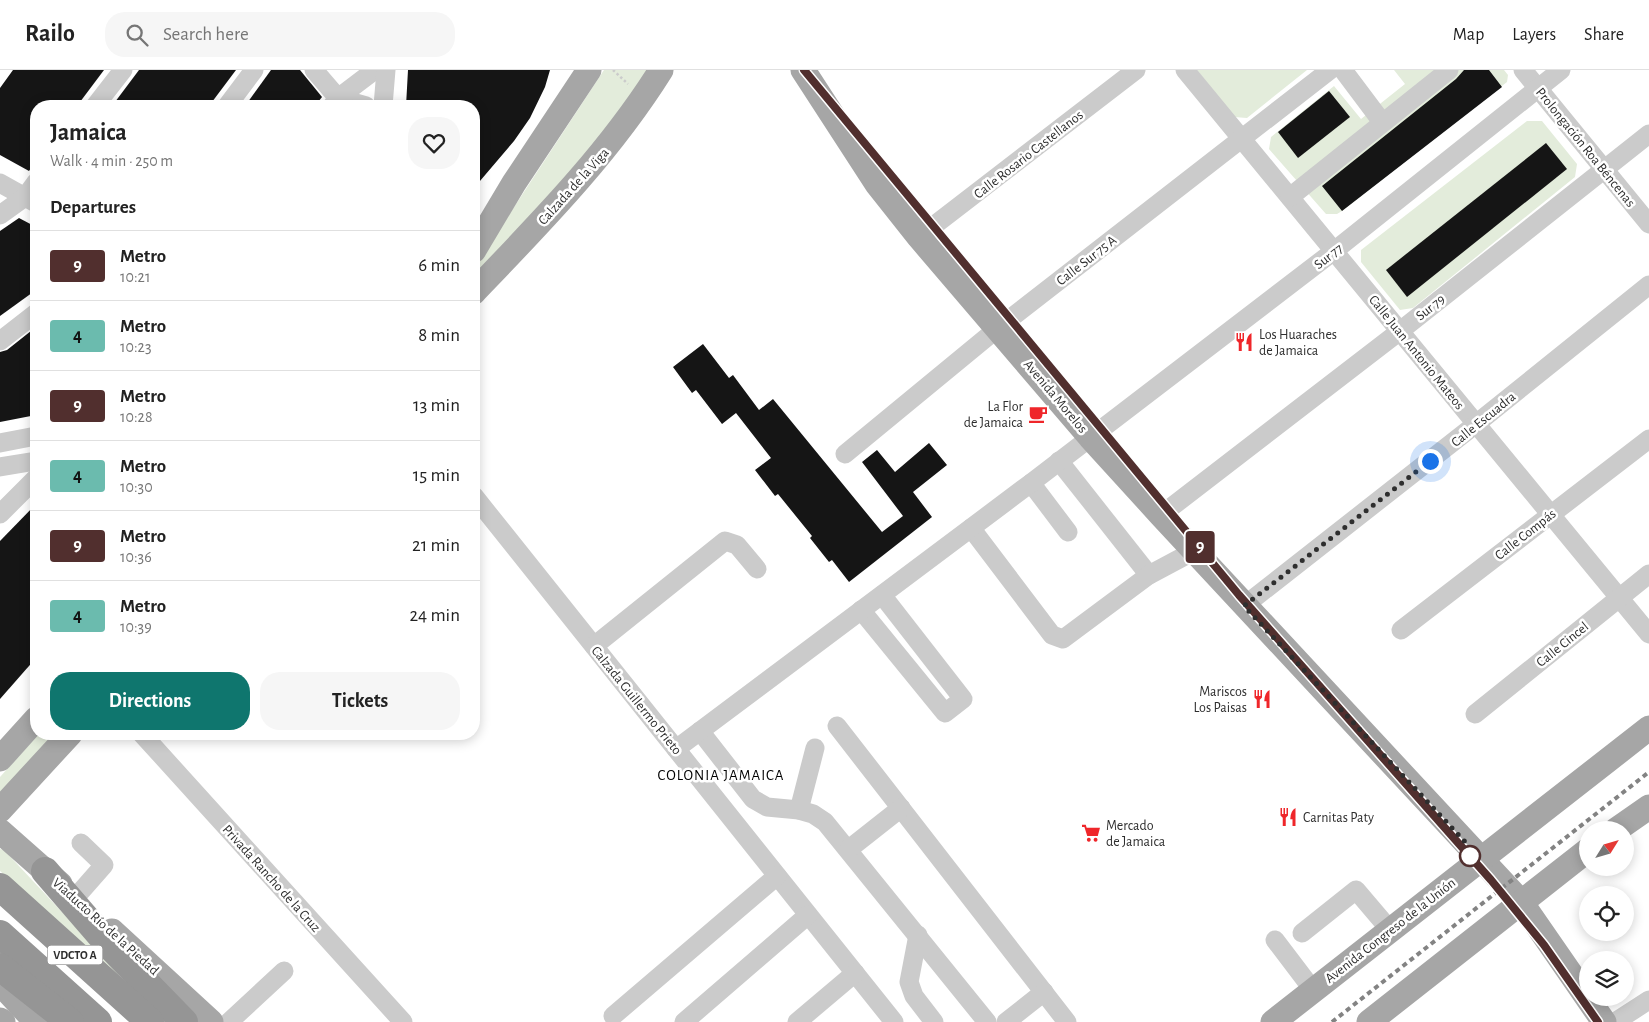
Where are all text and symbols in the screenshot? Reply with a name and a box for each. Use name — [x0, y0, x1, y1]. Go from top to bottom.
search box — [105, 12, 455, 57]
icon: search — [123, 21, 151, 49]
text: Railo — [25, 22, 75, 46]
text: Search here — [163, 25, 249, 44]
text: Map — [1453, 26, 1484, 44]
text: Layers — [1512, 26, 1556, 44]
text: Share — [1584, 26, 1624, 44]
street label: Prolongación Roa Béncenas — [1533, 85, 1637, 210]
street label: Calle Rosario Castellanos — [971, 108, 1086, 202]
button: heart — [408, 117, 460, 169]
text: Jamaica — [50, 121, 127, 145]
street label: Calzada de la Viga — [536, 145, 612, 228]
text: Walk · 4 min · 250 m — [50, 153, 173, 169]
text: Departures — [50, 198, 136, 217]
street label: Calle Sur 75 A — [1054, 233, 1119, 288]
street label: Sur 77 — [1312, 241, 1346, 272]
text: Metro — [120, 247, 166, 266]
text: 6 min — [418, 256, 460, 275]
text: 9 — [73, 257, 82, 275]
text: 10:21 — [120, 269, 150, 285]
street label: Sur 79 — [1413, 292, 1448, 323]
street label: Calle Juan Antonio Mateos — [1366, 293, 1467, 413]
text: Metro — [120, 317, 166, 336]
text: 8 min — [418, 326, 460, 345]
text: 4 — [73, 327, 82, 345]
place label: Los Huaraches de Jamaica — [1259, 328, 1337, 358]
restaurant icon: Los Huaraches de Jamaica — [1233, 331, 1255, 353]
text: 10:23 — [120, 339, 152, 355]
street label: Avenida Morelos — [1021, 357, 1090, 436]
text: Metro — [120, 387, 166, 406]
street label: Calle Escuadra — [1449, 389, 1519, 450]
text: 13 min — [413, 396, 460, 415]
text: 9 — [73, 397, 82, 415]
place label: La Flor de Jamaica — [964, 400, 1024, 430]
cafe icon: La Flor de Jamaica — [1027, 403, 1049, 425]
text: 10:28 — [120, 409, 152, 425]
your location — [1418, 449, 1443, 474]
text: Metro — [120, 457, 166, 476]
text: 15 min — [413, 466, 460, 485]
text: 4 — [73, 467, 82, 485]
text: 10:30 — [120, 479, 153, 495]
street label: Calle Compás — [1492, 507, 1559, 563]
text: Metro — [120, 527, 166, 546]
line badge: 9 — [1184, 531, 1216, 563]
text: 21 min — [412, 536, 460, 555]
text: 9 — [73, 537, 82, 555]
text: 9 — [1196, 538, 1204, 556]
text: 10:36 — [120, 549, 152, 565]
text: Metro — [120, 597, 166, 616]
text: 24 min — [409, 606, 460, 625]
text: 4 — [73, 607, 82, 625]
text: 10:39 — [120, 619, 152, 635]
street label: Calle Cincel — [1534, 620, 1591, 670]
street label: Calzada Guillermo Prieto — [588, 644, 684, 758]
button: Directions — [50, 672, 250, 730]
button: Tickets — [260, 672, 460, 730]
place label: Mariscos Los Paisas — [1193, 685, 1247, 715]
restaurant icon: Mariscos Los Paisas — [1251, 688, 1273, 710]
district label: COLONIA JAMAICA — [657, 768, 785, 783]
restaurant icon: Carnitas Paty — [1277, 806, 1299, 828]
place label: Carnitas Paty — [1303, 811, 1374, 825]
place label: Mercado de Jamaica — [1106, 819, 1166, 849]
north arrow — [1579, 821, 1634, 876]
map controls — [1579, 821, 1634, 1006]
street label: Privada Rancho de la Cruz — [220, 822, 323, 935]
supermarket icon: Mercado de Jamaica — [1080, 822, 1102, 844]
unlabelled marker — [1459, 845, 1481, 867]
street label: Viaducto Río de la Piedad — [50, 875, 161, 978]
street label: Avenida Congreso de la Unión — [1323, 876, 1458, 986]
button: locate — [1579, 886, 1634, 941]
road number: VDCTO A — [48, 946, 102, 964]
button: layers — [1579, 951, 1634, 1006]

